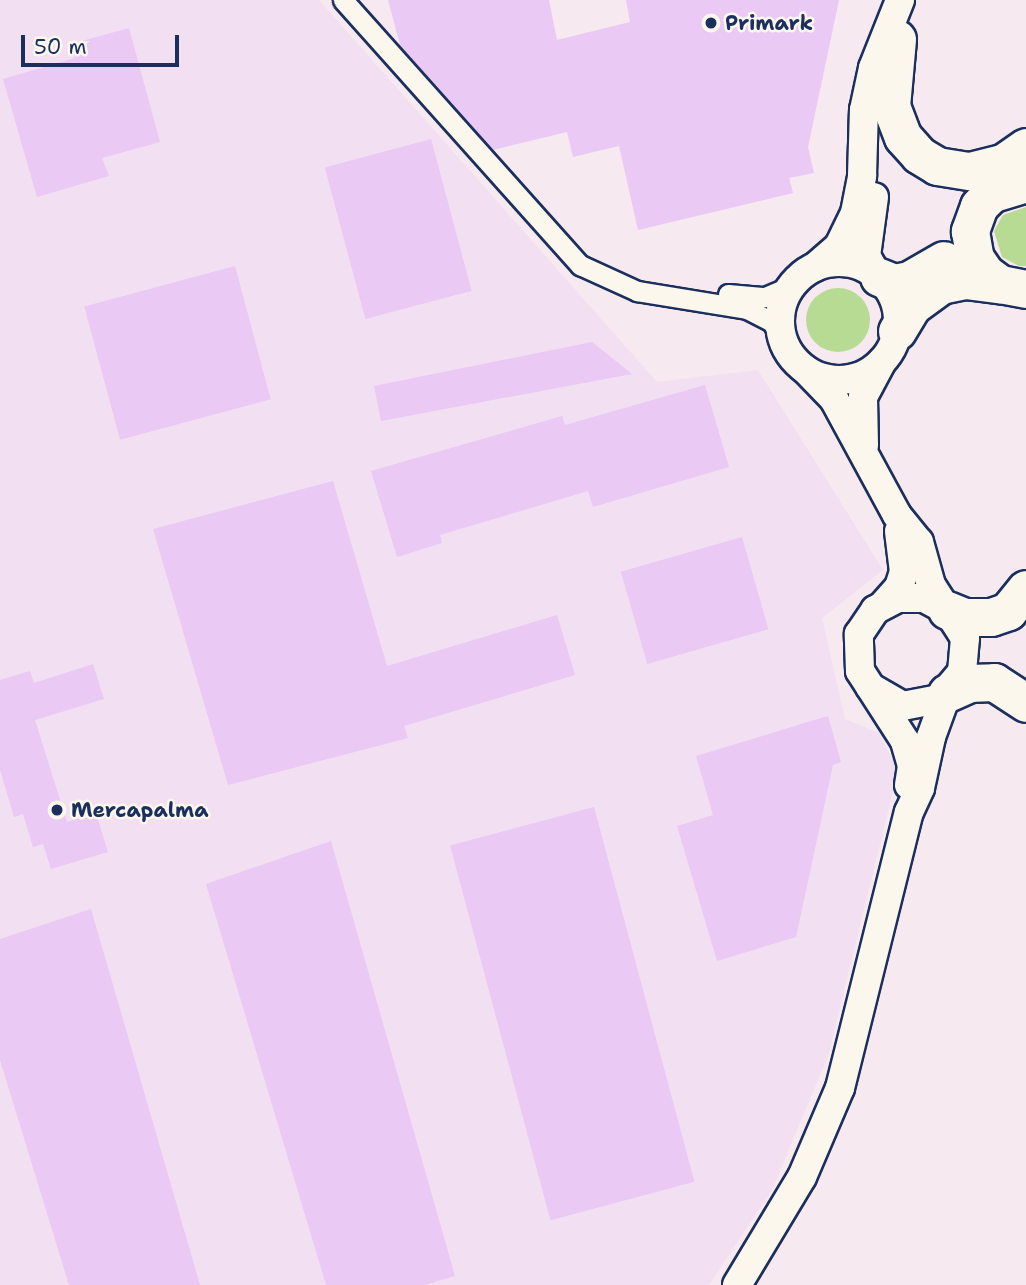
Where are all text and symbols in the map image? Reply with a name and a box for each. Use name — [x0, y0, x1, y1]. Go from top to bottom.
place label: Primark — [725, 10, 813, 36]
marker: Primark — [703, 15, 719, 31]
scale bar — [24, 21, 182, 65]
text: 50 m — [34, 33, 87, 61]
place label: Mercapalma — [71, 797, 209, 823]
marker: Mercapalma — [49, 802, 65, 818]

